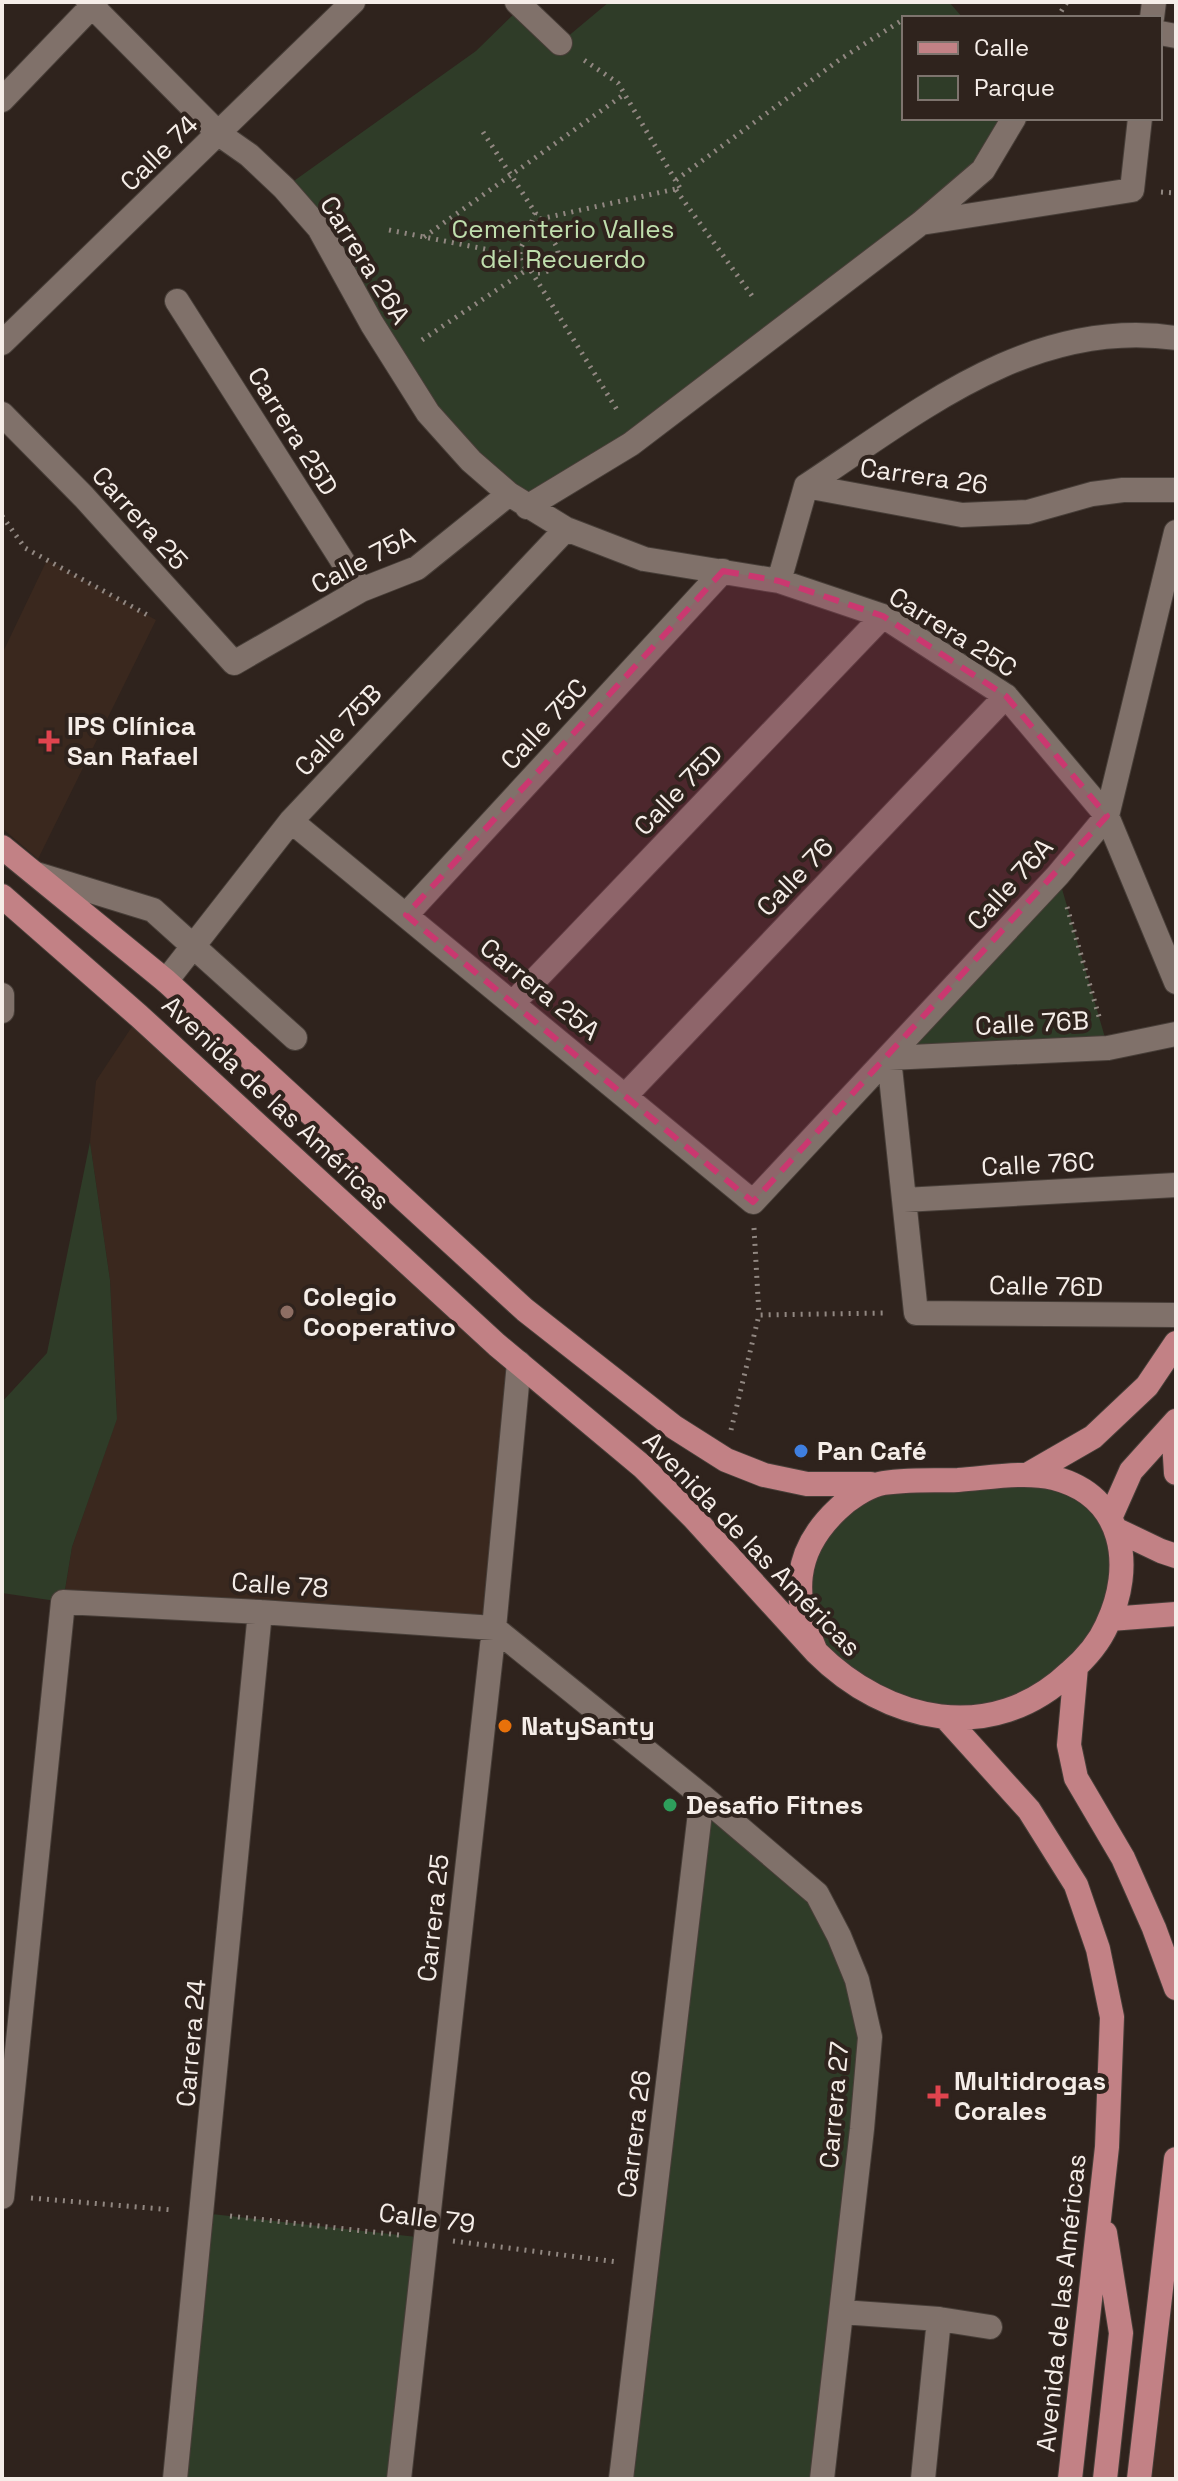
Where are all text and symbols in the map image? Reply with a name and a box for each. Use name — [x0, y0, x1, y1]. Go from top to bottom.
legend — [902, 16, 1162, 120]
text: Calle — [974, 32, 1029, 63]
text: Parque — [974, 72, 1055, 103]
street label: Calle 74 — [113, 107, 205, 199]
street label: Carrera 26A — [312, 189, 418, 331]
park label: Cementerio Valles del Recuerdo — [452, 212, 674, 276]
street label: Carrera 25D — [240, 360, 346, 502]
street label: Carrera 26 — [858, 450, 990, 502]
street label: Carrera 25 — [84, 459, 196, 577]
street label: Calle 75A — [305, 518, 421, 602]
street label: Carrera 25C — [882, 579, 1024, 685]
street label: Calle 75C — [493, 671, 595, 777]
street label: Calle 75B — [287, 677, 389, 783]
place label: IPS Clínica San Rafael — [67, 709, 199, 773]
marker: IPS Clínica San Rafael — [38, 730, 60, 752]
street label: Calle 75D — [626, 737, 730, 843]
street label: Calle 76 — [749, 830, 841, 924]
street label: Calle 76A — [959, 831, 1061, 937]
street label: Carrera 25A — [473, 930, 607, 1048]
street label: Avenida de las Américas — [155, 988, 397, 1218]
street label: Calle 76B — [974, 1003, 1090, 1043]
street label: Calle 76C — [980, 1144, 1096, 1184]
street label: Calle 76D — [989, 1268, 1103, 1304]
place label: Colegio Cooperativo — [303, 1280, 456, 1344]
marker: Colegio Cooperativo — [278, 1303, 296, 1321]
street label: Avenida de las Américas — [636, 1424, 868, 1664]
place label: Pan Café — [817, 1434, 927, 1468]
marker: Pan Café — [792, 1442, 810, 1460]
street label: Calle 78 — [230, 1565, 330, 1605]
place label: NatySanty — [521, 1709, 655, 1743]
marker: NatySanty — [496, 1717, 514, 1735]
place label: Desafio Fitnes — [686, 1788, 863, 1822]
marker: Desafio Fitnes — [661, 1796, 679, 1814]
street label: Carrera 25 — [409, 1852, 457, 1984]
street label: Carrera 24 — [168, 1978, 214, 2108]
street label: Carrera 27 — [812, 2040, 856, 2170]
place label: Multidrogas Corales — [954, 2064, 1106, 2128]
street label: Carrera 26 — [609, 2068, 659, 2200]
marker: Multidrogas Corales — [929, 2087, 947, 2105]
street label: Avenida de las Américas — [1028, 2152, 1094, 2454]
street label: Calle 79 — [377, 2195, 477, 2241]

